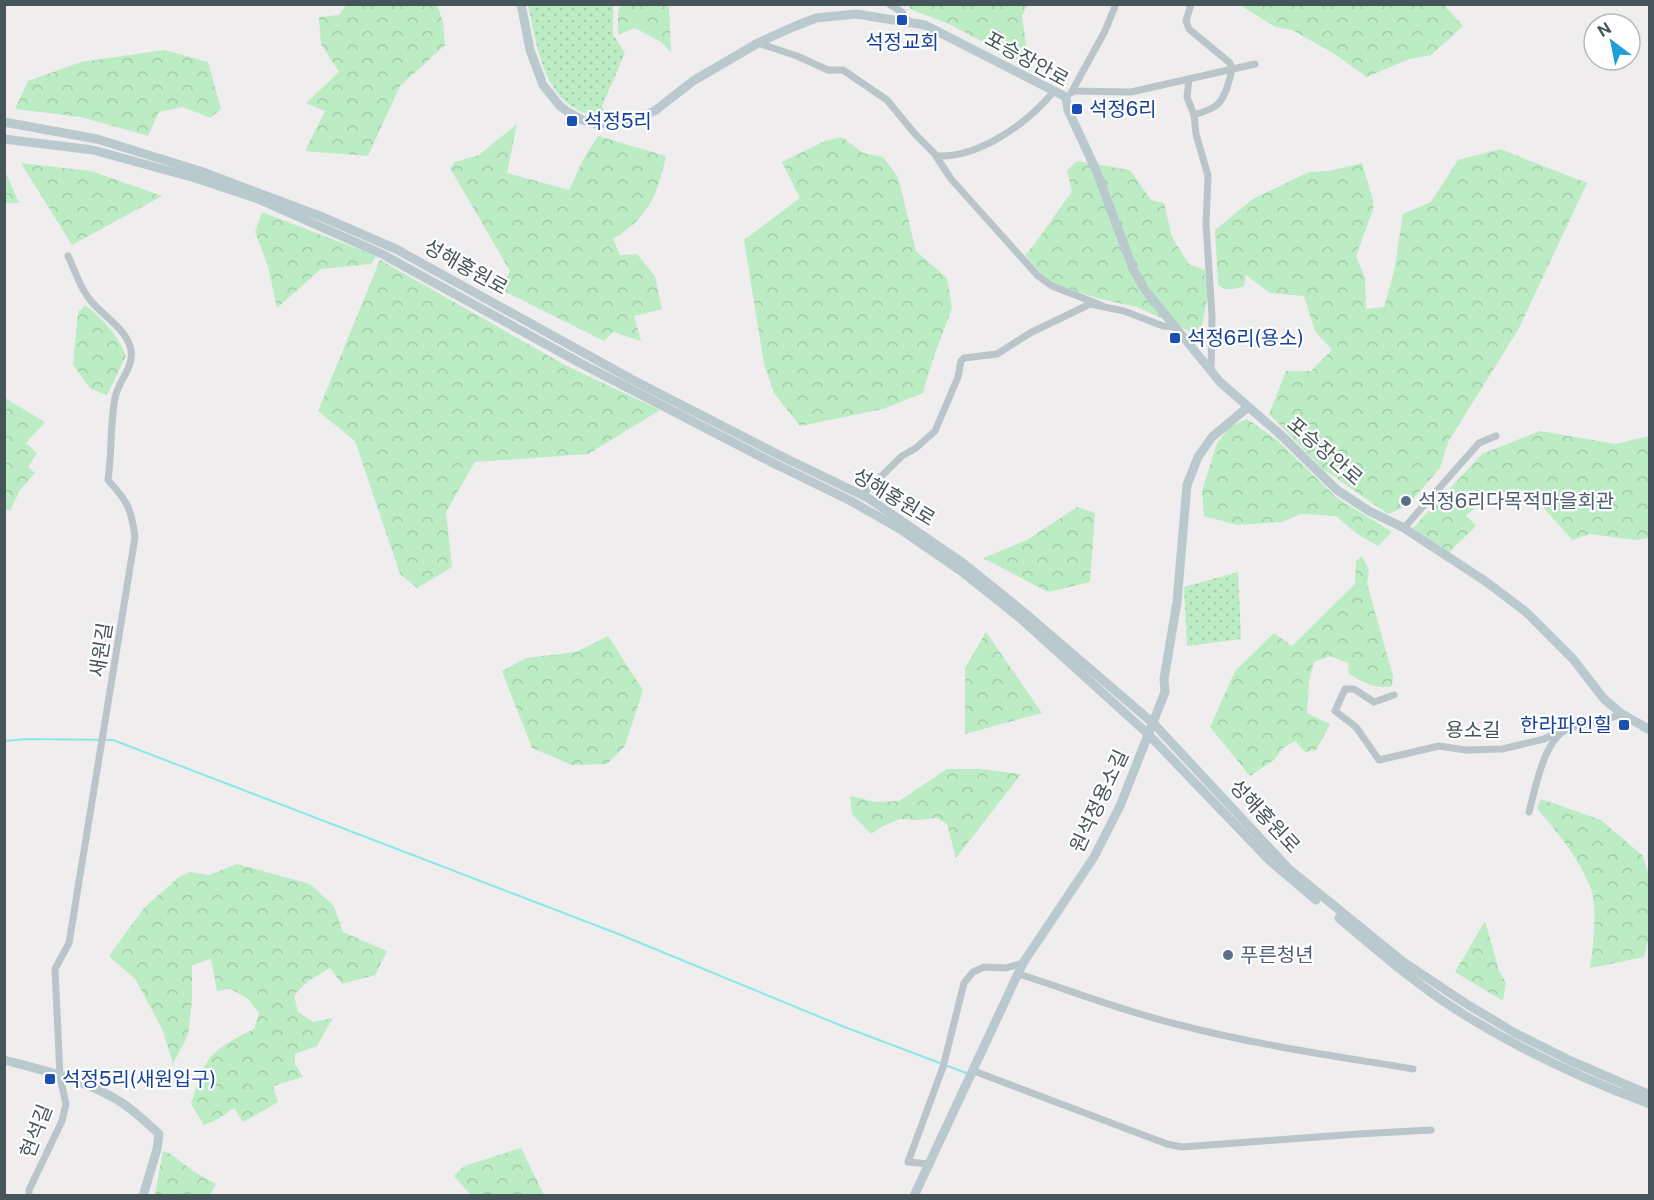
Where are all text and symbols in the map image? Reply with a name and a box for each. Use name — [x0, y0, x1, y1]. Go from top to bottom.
north arrow — [1582, 12, 1642, 72]
marker: 석정교회 — [895, 13, 909, 27]
text: N — [1594, 18, 1615, 41]
street label: 포승장안로 — [981, 26, 1073, 92]
place label: 석정교회 — [865, 30, 939, 54]
place label: 석정6리 — [1089, 97, 1157, 121]
marker: 석정6리 — [1070, 102, 1084, 116]
place label: 석정5리 — [584, 109, 652, 133]
marker: 석정5리 — [565, 114, 579, 128]
street label: 성해홍원로 — [420, 234, 512, 300]
place label: 석정6리(용소) — [1187, 326, 1304, 350]
marker: 석정6리(용소) — [1168, 331, 1182, 345]
street label: 포승장안로 — [1282, 412, 1368, 490]
street label: 성해홍원로 — [848, 463, 940, 531]
place label: 석정6리다목적마을회관 — [1418, 489, 1614, 513]
marker: 석정6리다목적마을회관 — [1399, 494, 1413, 508]
street label: 새원길 — [85, 621, 117, 679]
place label: 한라파인힐 — [1520, 713, 1612, 737]
street label: 용소길 — [1445, 718, 1501, 742]
marker: 한라파인힐 — [1617, 718, 1631, 732]
street label: 원석정용소길 — [1065, 746, 1133, 856]
street label: 성해홍원로 — [1225, 774, 1305, 858]
place label: 푸른청년 — [1240, 943, 1314, 967]
marker: 푸른청년 — [1221, 948, 1235, 962]
place label: 석정5리(새원입구) — [62, 1067, 216, 1091]
marker: 석정5리(새원입구) — [43, 1072, 57, 1086]
street label: 현석길 — [15, 1101, 57, 1161]

